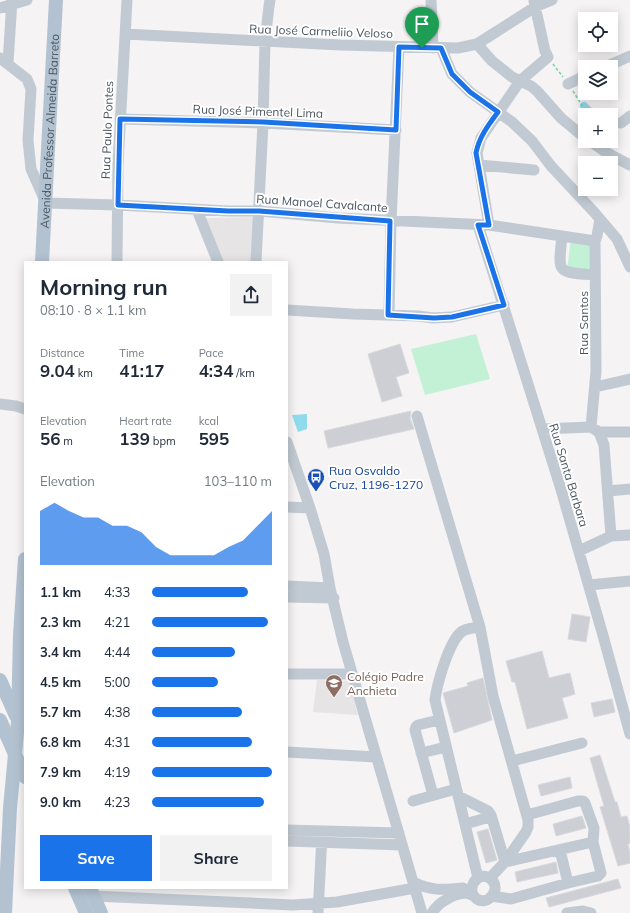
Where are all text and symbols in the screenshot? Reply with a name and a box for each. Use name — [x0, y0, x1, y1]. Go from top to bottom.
pin — [405, 7.0, 439, 48]
map controls — [578, 12, 618, 196]
button: locate — [578, 12, 618, 52]
icon: arrive — [411, 13, 433, 35]
street label: Rua José Carmeliio Veloso — [249, 21, 393, 41]
street label: Avenida Professor Almeida Barreto — [36, 33, 62, 229]
button: layers — [578, 60, 618, 100]
street label: Rua Paulo Pontes — [98, 81, 116, 179]
street label: Rua José Pimentel Lima — [193, 101, 323, 121]
button: + — [578, 108, 618, 148]
button: − — [578, 156, 618, 196]
street label: Rua Manoel Cavalcante — [256, 191, 388, 215]
text: Morning run — [40, 273, 168, 301]
button: share — [230, 274, 272, 316]
street label: Rua Santos — [576, 291, 591, 355]
text: 08:10 · 8 × 1.1 km — [40, 302, 146, 318]
text: Distance — [40, 346, 84, 360]
text: Time — [119, 346, 144, 360]
text: Pace — [199, 346, 223, 360]
text: 9.04 — [40, 360, 75, 381]
text: 41:17 — [119, 360, 164, 381]
text: 4:34 — [199, 360, 233, 381]
text: km — [75, 366, 93, 380]
text: /km — [233, 366, 255, 380]
text: Elevation — [40, 414, 87, 428]
text: Heart rate — [119, 414, 172, 428]
text: kcal — [199, 414, 219, 428]
street label: Rua Santa Barbara — [546, 421, 592, 529]
text: 56 — [40, 428, 60, 449]
text: 139 — [119, 428, 150, 449]
text: 595 — [199, 428, 229, 449]
text: m — [60, 434, 73, 448]
text: bpm — [150, 434, 176, 448]
place label: Rua Osvaldo Cruz, 1196-1270 — [329, 463, 423, 492]
bus stop icon: Rua Osvaldo Cruz, 1196-1270 — [306, 467, 326, 492]
text: Elevation — [40, 473, 95, 489]
text: 103–110 m — [204, 473, 272, 489]
text: 1.1 km — [40, 584, 81, 600]
text: 4:33 — [104, 584, 130, 600]
text: 2.3 km — [40, 614, 81, 630]
text: 4:21 — [104, 614, 130, 630]
text: 3.4 km — [40, 644, 81, 660]
text: 4:44 — [104, 644, 130, 660]
place label: Colégio Padre Anchieta — [347, 669, 424, 698]
school or university icon: Colégio Padre Anchieta — [324, 673, 344, 698]
text: 4.5 km — [40, 674, 81, 690]
text: 5:00 — [104, 674, 130, 690]
text: 5.7 km — [40, 704, 81, 720]
text: 4:38 — [104, 704, 130, 720]
text: 6.8 km — [40, 734, 81, 750]
text: 4:31 — [104, 734, 130, 750]
text: 7.9 km — [40, 764, 81, 780]
text: 4:19 — [104, 764, 130, 780]
text: 9.0 km — [40, 794, 81, 810]
text: 4:23 — [104, 794, 130, 810]
button: Save — [40, 835, 152, 881]
button: Share — [160, 835, 272, 881]

